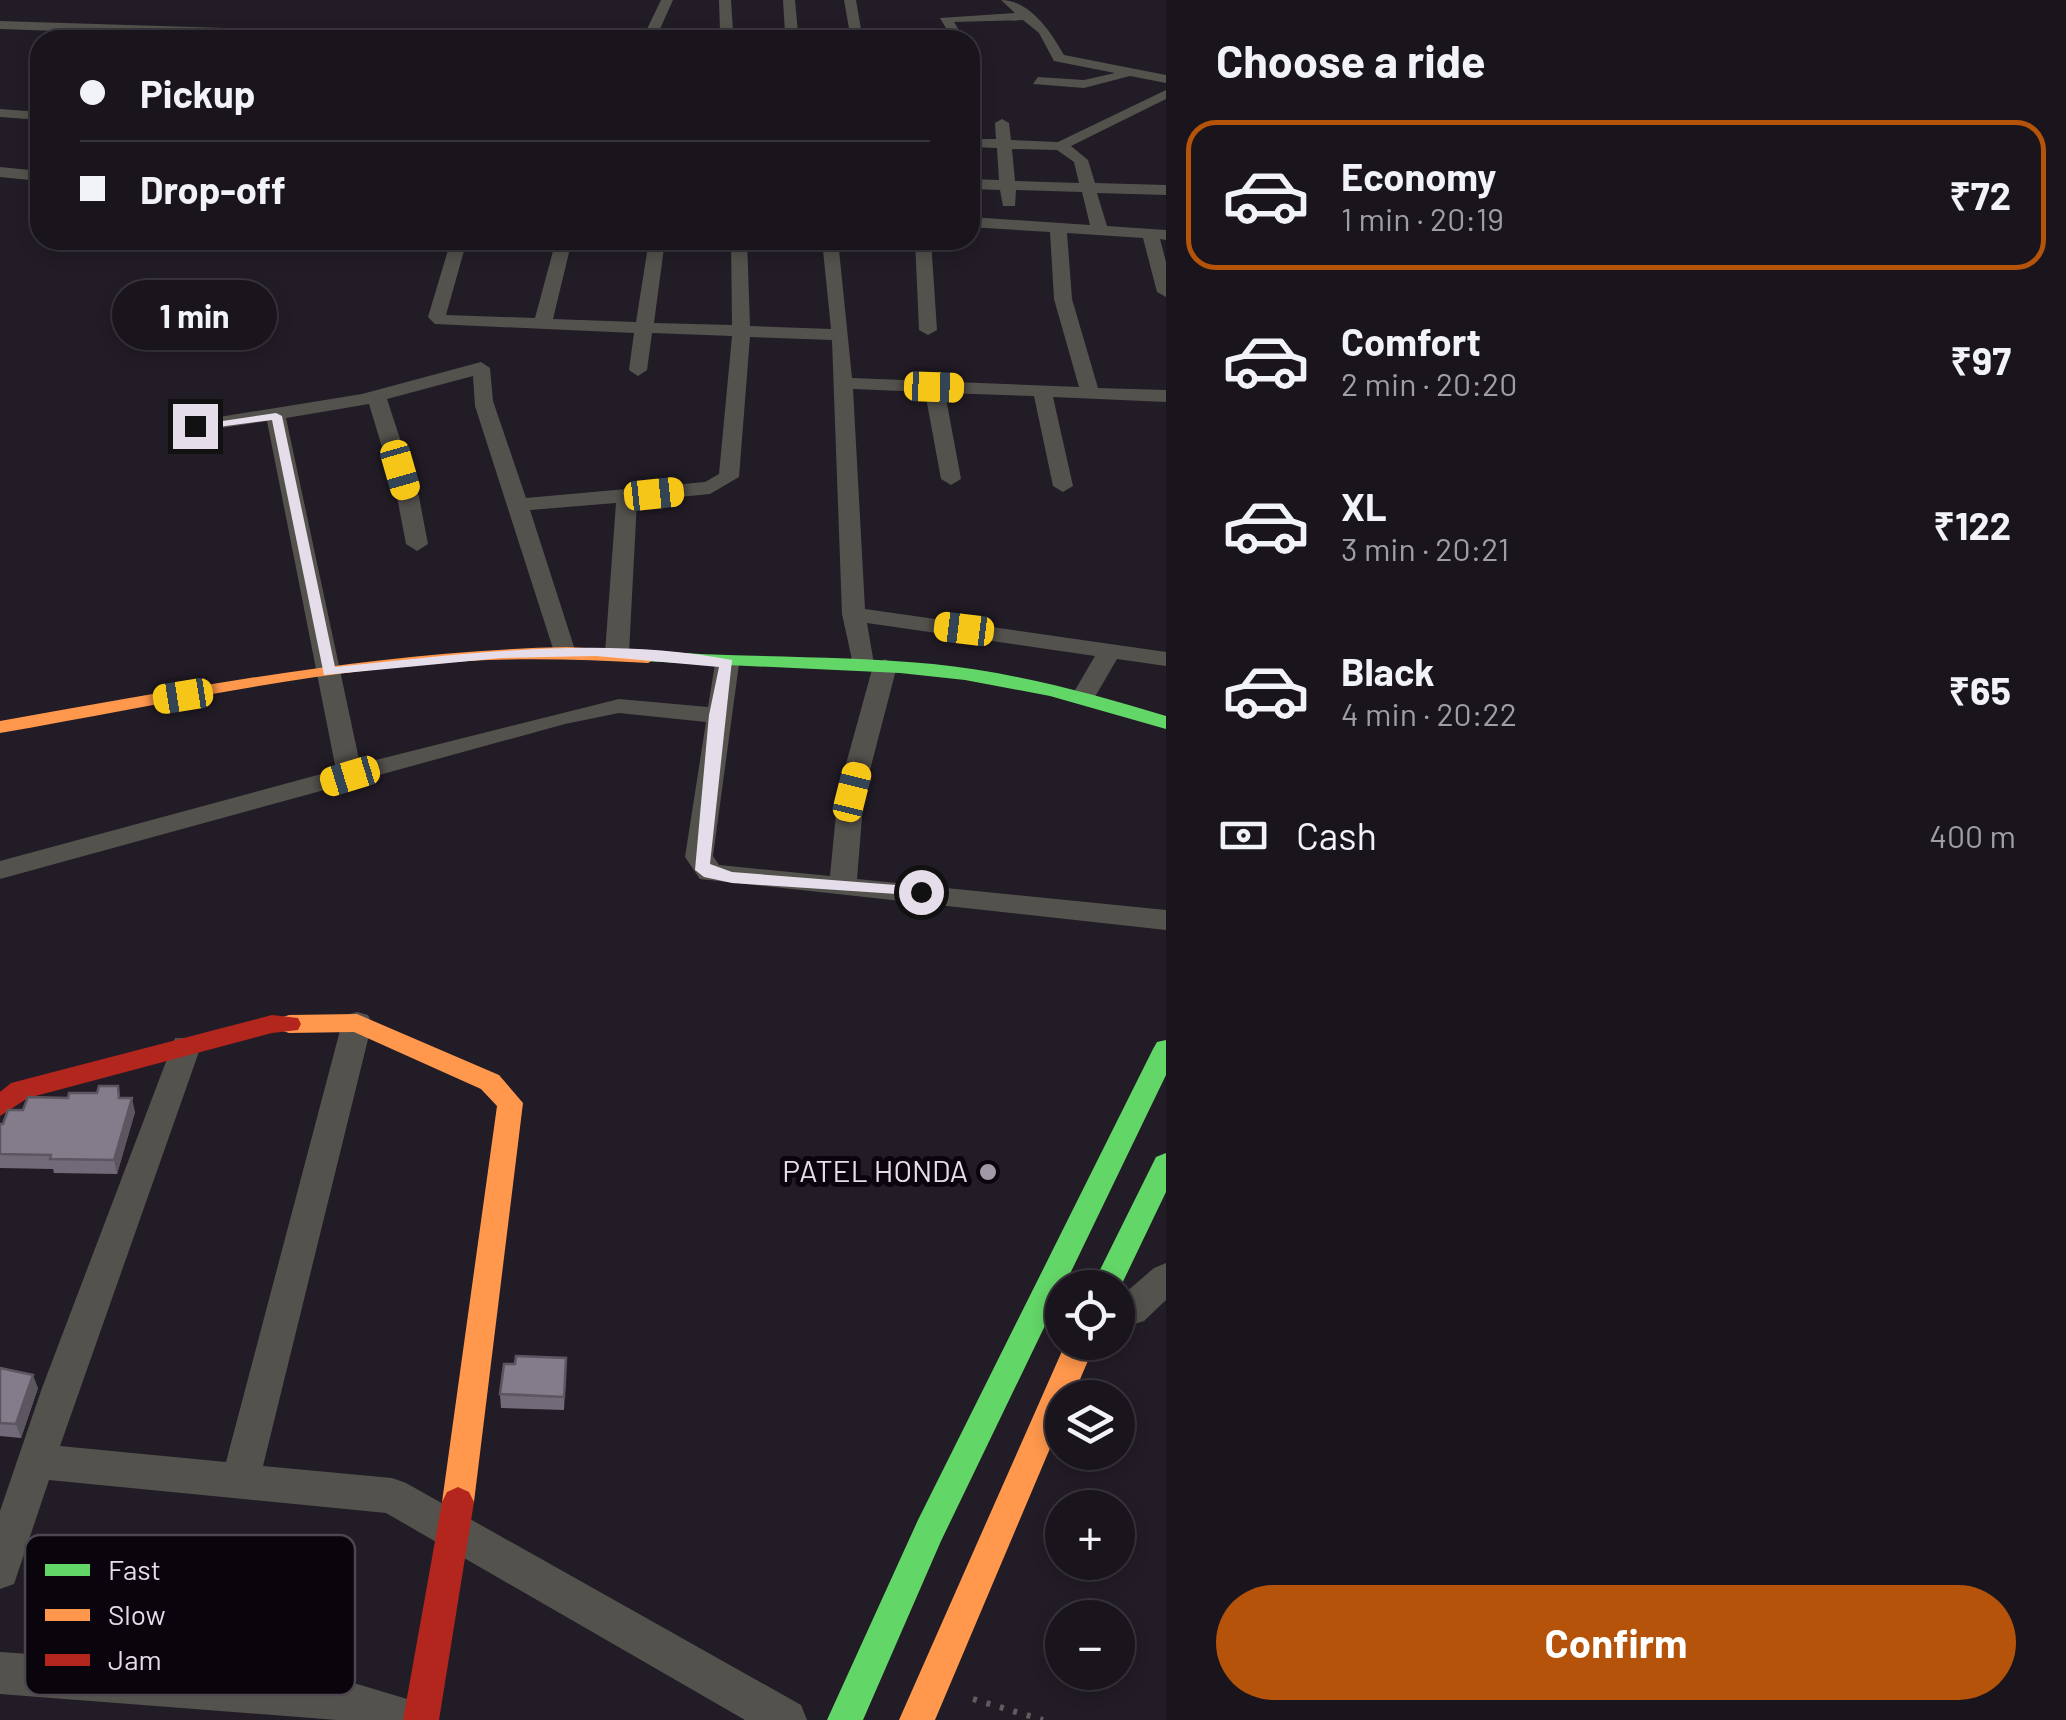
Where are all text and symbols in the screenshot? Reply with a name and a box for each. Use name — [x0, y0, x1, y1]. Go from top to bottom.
text: Choose a ride — [1216, 33, 1486, 87]
text: Pickup — [140, 70, 255, 116]
icon: car — [1221, 150, 1311, 240]
text: Economy — [1341, 153, 1496, 199]
text: Drop-off — [140, 166, 286, 212]
text: ₹72 — [1949, 172, 2011, 218]
text: 1 min · 20:19 — [1341, 199, 1504, 237]
callout: 1 min — [112, 281, 278, 351]
text: 1 min — [159, 296, 230, 334]
icon: car — [1221, 315, 1311, 405]
text: Comfort — [1341, 318, 1481, 364]
text: ₹97 — [1950, 337, 2011, 383]
text: 2 min · 20:20 — [1341, 364, 1517, 402]
car — [903, 371, 965, 403]
route end — [173, 404, 218, 449]
car — [377, 437, 423, 503]
car — [623, 476, 685, 512]
icon: car — [1221, 480, 1311, 570]
text: XL — [1341, 483, 1387, 529]
text: ₹122 — [1933, 502, 2011, 548]
text: 3 min · 20:21 — [1341, 529, 1509, 567]
car — [932, 610, 996, 648]
icon: car — [1221, 645, 1311, 735]
text: Black — [1341, 648, 1435, 694]
text: ₹65 — [1948, 667, 2011, 713]
car — [151, 676, 215, 716]
text: 4 min · 20:22 — [1341, 694, 1517, 732]
car — [317, 753, 383, 799]
car — [830, 759, 874, 825]
icon: cash — [1216, 808, 1271, 863]
text: Cash — [1296, 812, 1377, 858]
text: 400 m — [1929, 816, 2016, 854]
route start — [899, 870, 944, 915]
place label: PATEL HONDA — [782, 1152, 968, 1188]
marker: PATEL HONDA — [977, 1161, 999, 1183]
map controls — [1045, 1270, 1135, 1690]
button: locate — [1045, 1270, 1135, 1360]
button: layers — [1045, 1380, 1135, 1470]
button: + — [1045, 1490, 1135, 1580]
legend — [25, 1535, 355, 1695]
text: Fast — [108, 1552, 161, 1586]
button: Confirm — [1216, 1585, 2016, 1700]
text: Slow — [108, 1597, 166, 1631]
button: − — [1045, 1600, 1135, 1690]
text: Jam — [108, 1642, 162, 1676]

